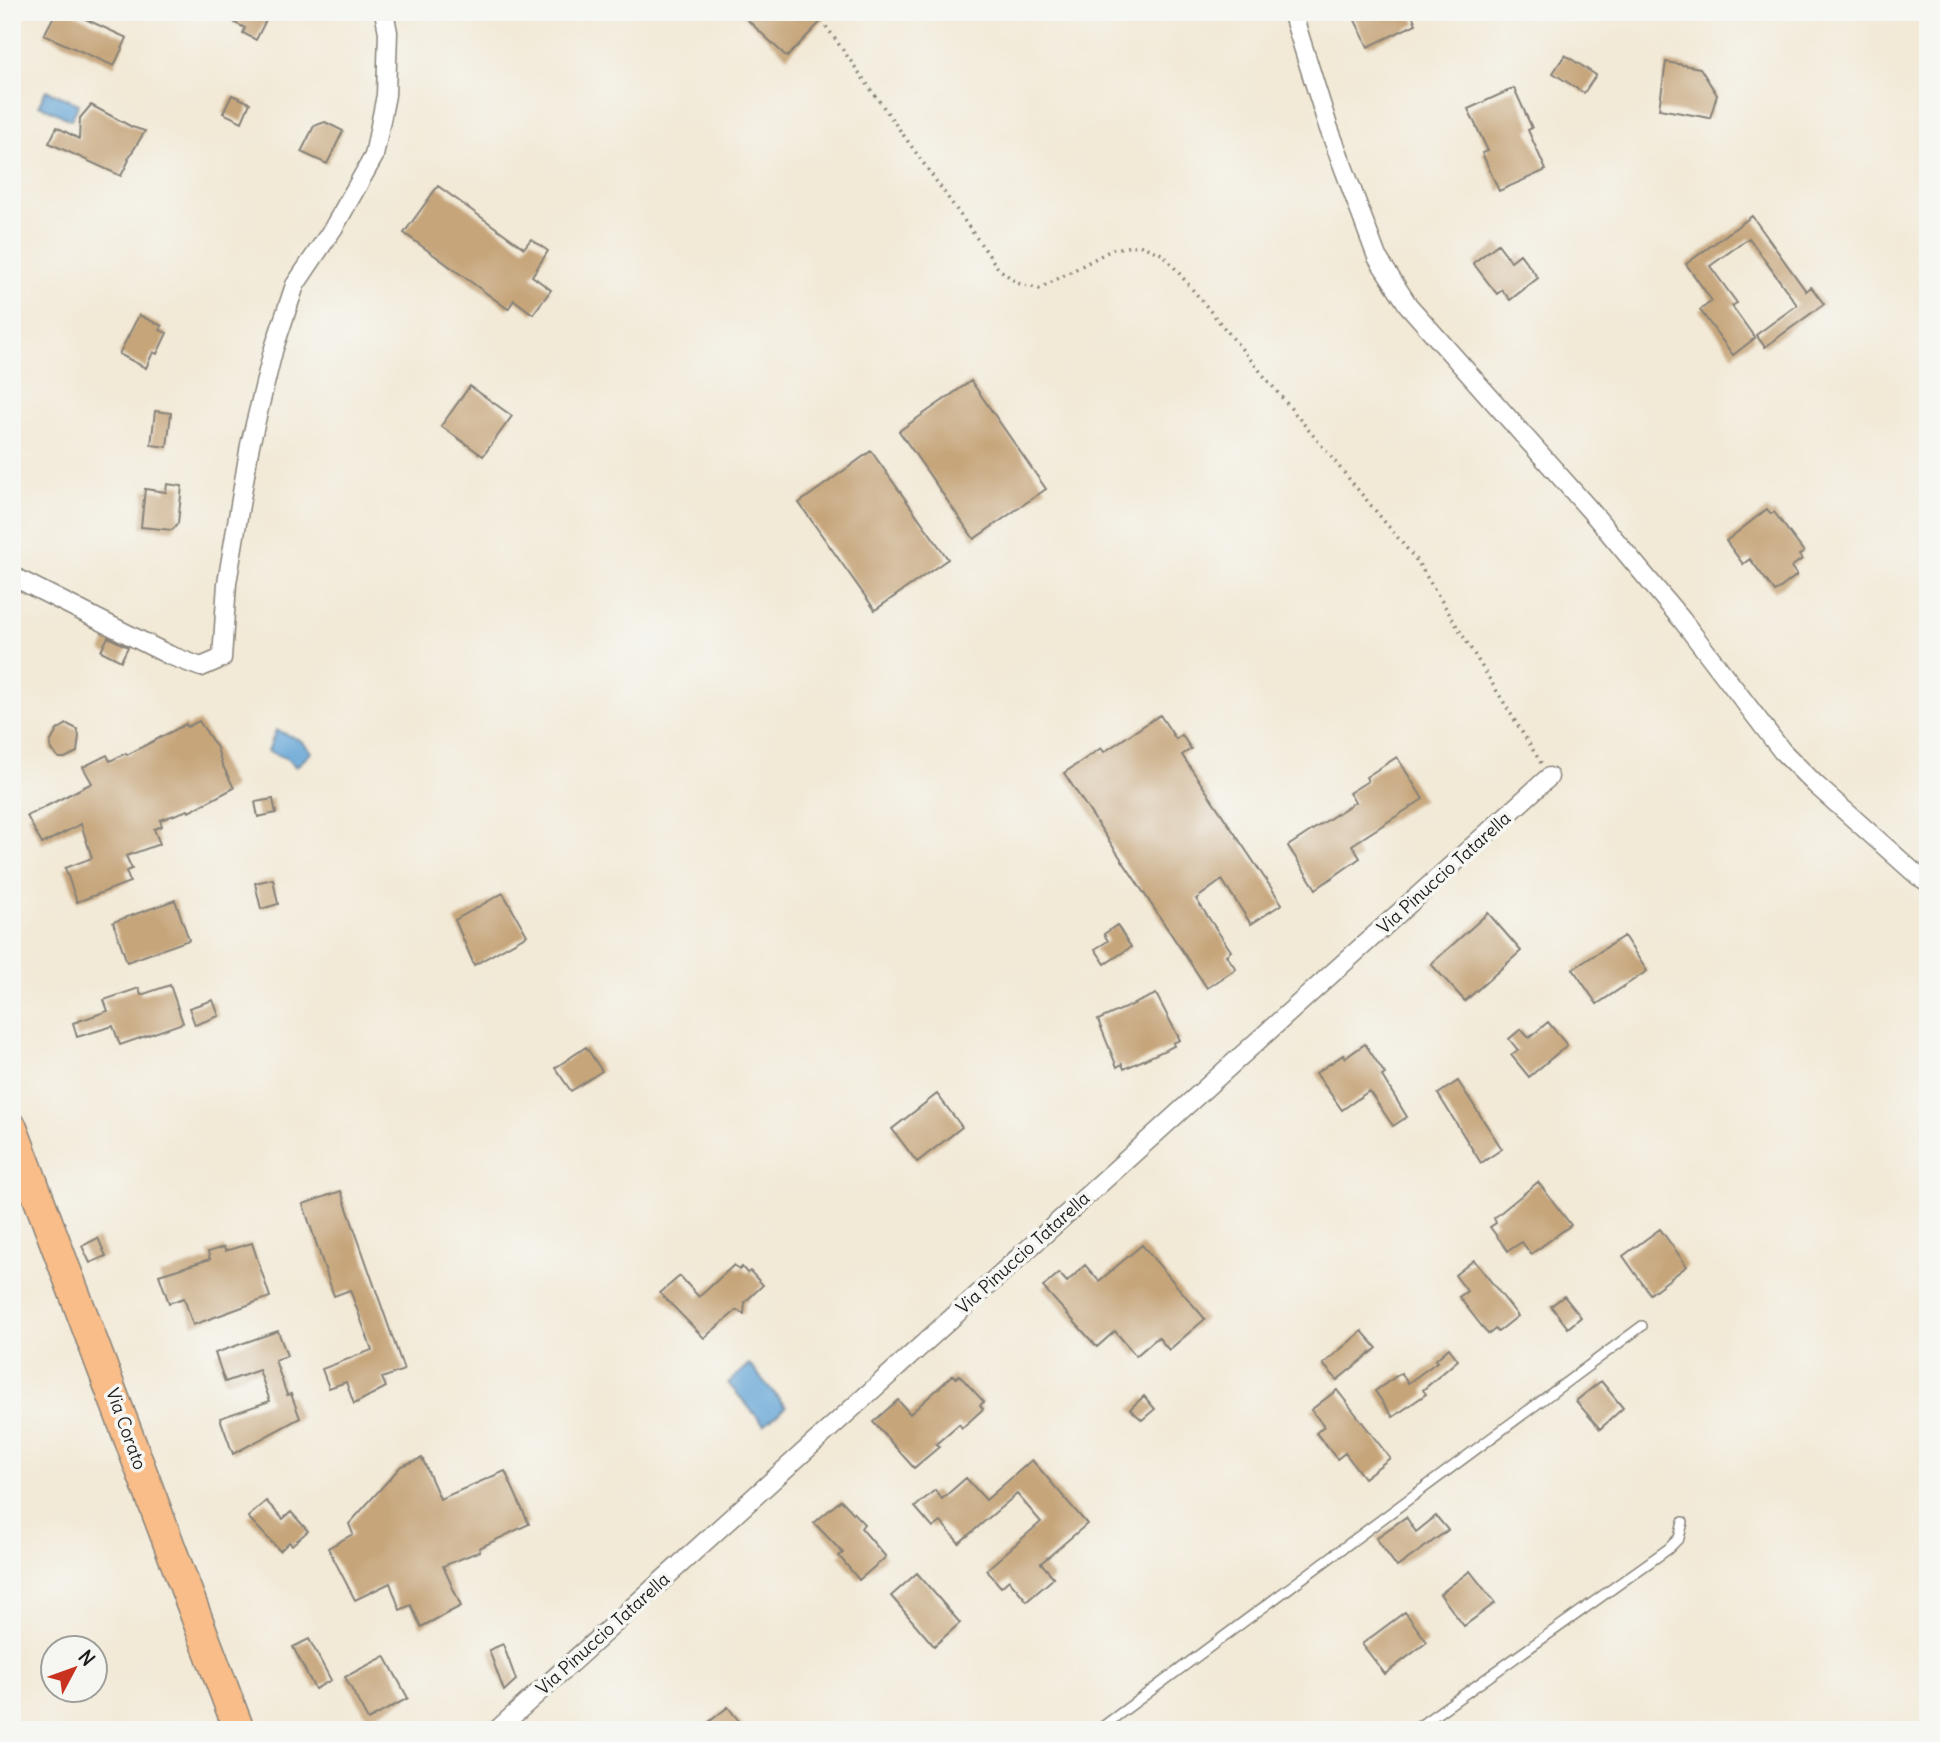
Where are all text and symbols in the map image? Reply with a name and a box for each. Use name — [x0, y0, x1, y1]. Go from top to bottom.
street label: Via Pinuccio Tatarella — [1372, 807, 1515, 939]
street label: Via Pinuccio Tatarella — [951, 1187, 1094, 1319]
street label: Via Corato — [101, 1385, 152, 1473]
street label: Via Pinuccio Tatarella — [531, 1568, 674, 1700]
north arrow — [38, 1634, 108, 1704]
text: N — [73, 1645, 100, 1671]

